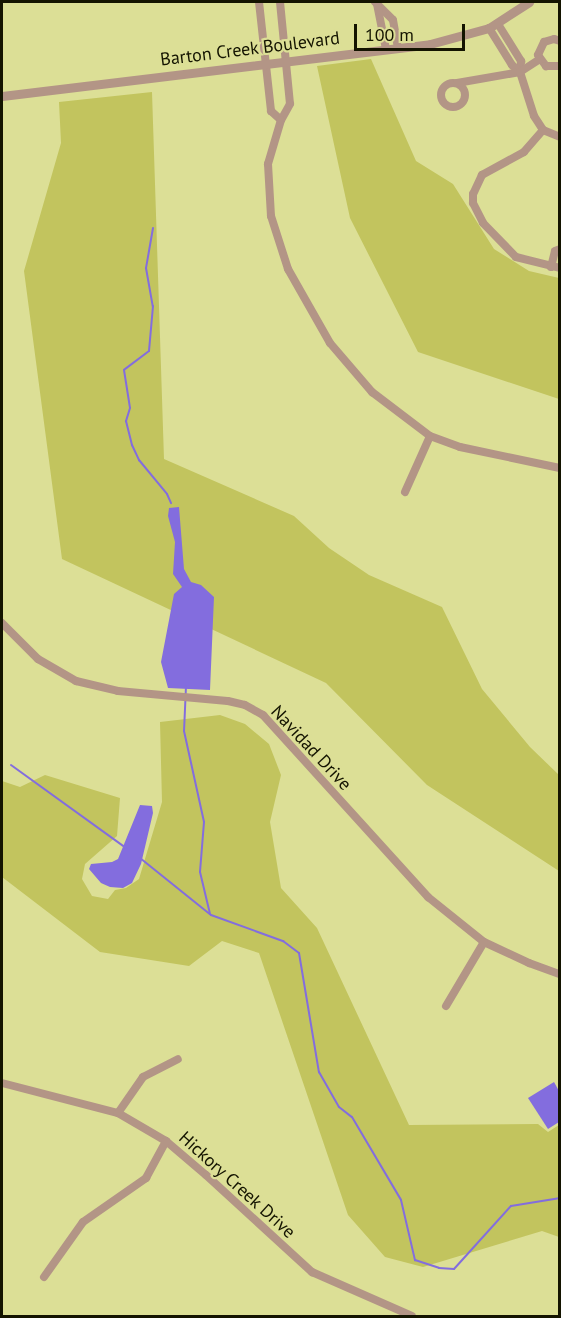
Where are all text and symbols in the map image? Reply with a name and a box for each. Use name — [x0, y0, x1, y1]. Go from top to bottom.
scale bar — [357, 12, 468, 50]
text: 100 m — [365, 23, 414, 46]
street label: Barton Creek Boulevard — [159, 27, 341, 71]
street label: Navidad Drive — [266, 701, 356, 795]
street label: Hickory Creek Drive — [174, 1127, 300, 1243]

